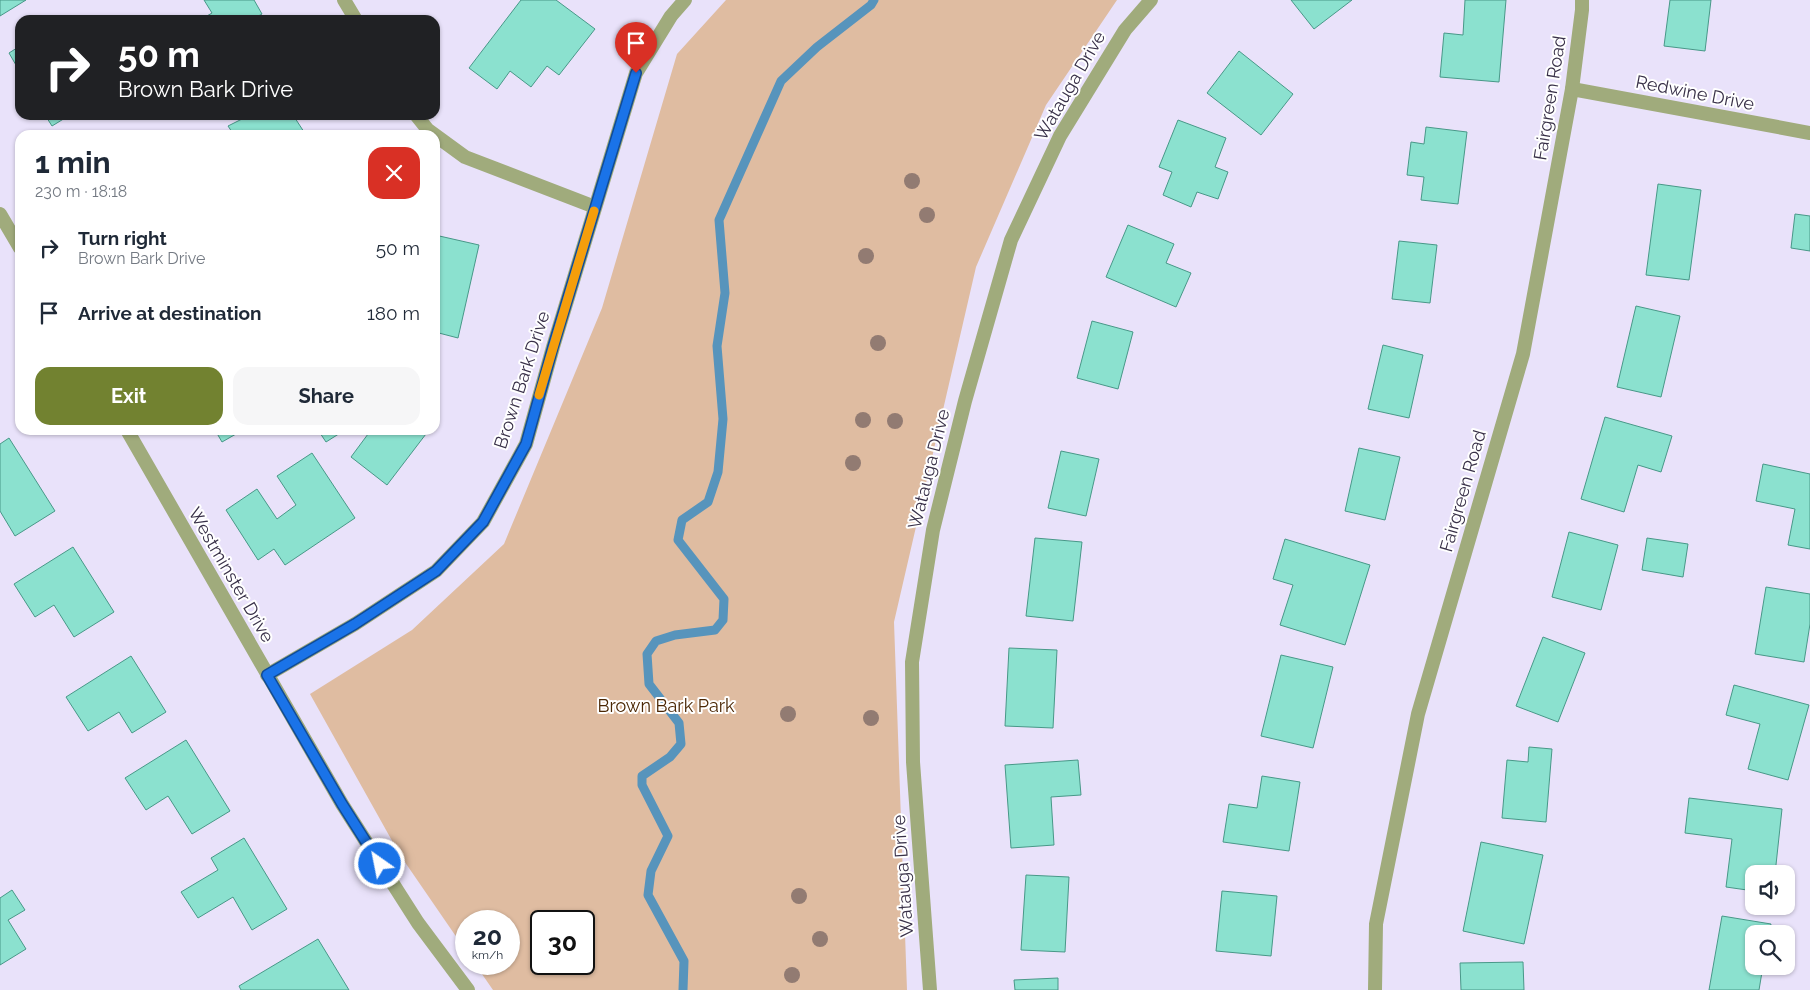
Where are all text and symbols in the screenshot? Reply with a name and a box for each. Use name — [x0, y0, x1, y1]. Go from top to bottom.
pin — [615, 22, 657, 73]
street label: Watauga Drive — [1030, 27, 1110, 144]
icon: arrive — [622, 29, 650, 57]
text: 50 m — [118, 34, 200, 75]
street label: Fairgreen Road — [1529, 34, 1570, 162]
icon: right — [35, 35, 100, 100]
street label: Redwine Drive — [1634, 71, 1757, 114]
text: Brown Bark Drive — [118, 76, 293, 102]
text: 1 min — [35, 145, 111, 180]
button: close — [368, 147, 420, 199]
text: 230 m · 18:18 — [35, 182, 127, 201]
text: Turn right — [78, 227, 167, 249]
icon: right — [35, 234, 63, 262]
text: 50 m — [376, 237, 420, 259]
text: Brown Bark Drive — [78, 249, 205, 268]
icon: arrive — [35, 299, 63, 327]
text: Arrive at destination — [78, 302, 262, 324]
text: 180 m — [367, 302, 420, 324]
street label: Brown Bark Drive — [489, 308, 554, 451]
button: Exit — [35, 367, 223, 425]
button: Share — [233, 367, 420, 425]
street label: Watauga Drive — [903, 406, 954, 531]
street label: Fairgreen Road — [1435, 428, 1490, 554]
street label: Westminster Drive — [184, 503, 279, 646]
park label: Brown Bark Park — [597, 695, 735, 716]
street label: Watauga Drive — [888, 814, 917, 938]
position arrow — [353, 837, 405, 889]
map controls — [1745, 865, 1795, 975]
button: sound — [1745, 865, 1795, 915]
speed limit sign: 30 — [530, 910, 595, 975]
text: 20 — [473, 921, 502, 951]
button: search — [1745, 925, 1795, 975]
text: km/h — [472, 948, 503, 962]

